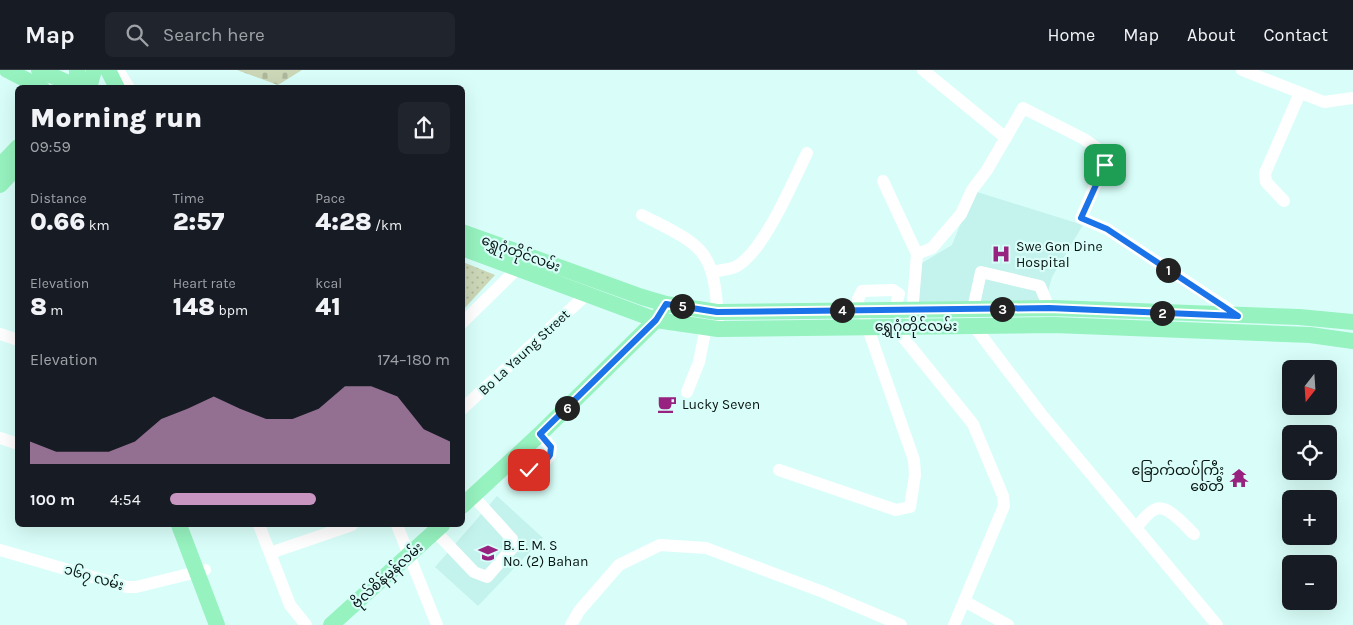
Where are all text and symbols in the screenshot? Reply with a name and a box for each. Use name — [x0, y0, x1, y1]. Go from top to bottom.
search box — [105, 12, 455, 57]
text: Map — [25, 21, 75, 49]
icon: search — [123, 21, 151, 49]
text: Search here — [163, 24, 265, 46]
text: Home — [1047, 24, 1095, 46]
text: Map — [1123, 24, 1159, 46]
text: About — [1187, 24, 1236, 46]
text: Contact — [1264, 24, 1328, 46]
text: Morning run — [30, 101, 202, 134]
button: share — [398, 102, 450, 154]
text: 09:59 — [30, 137, 71, 156]
pin — [1084, 144, 1126, 186]
icon: arrive — [1091, 151, 1119, 179]
text: Distance — [30, 190, 87, 207]
text: Time — [173, 190, 204, 207]
text: Pace — [315, 190, 345, 207]
text: 0.66 — [30, 207, 85, 236]
text: 2:57 — [173, 207, 224, 236]
text: 4:28 — [315, 207, 372, 236]
text: km — [85, 217, 110, 234]
text: /km — [372, 217, 402, 234]
street label: ရွှေဂုံတိုင်လမ်း — [478, 229, 563, 278]
place label: Swe Gon Dine Hospital — [1016, 238, 1103, 271]
hospital icon: Swe Gon Dine Hospital — [990, 243, 1012, 265]
pin: 1 — [1156, 258, 1180, 282]
text: 1 — [1166, 262, 1171, 279]
text: Elevation — [30, 275, 89, 292]
text: Heart rate — [173, 275, 236, 292]
text: kcal — [315, 275, 342, 292]
text: 8 — [30, 292, 47, 321]
text: 148 — [173, 292, 215, 321]
text: 41 — [315, 292, 341, 321]
pin: 5 — [670, 294, 694, 318]
pin: 3 — [990, 296, 1014, 322]
text: 5 — [678, 298, 687, 315]
pin: 4 — [830, 298, 854, 322]
pin: 2 — [1150, 300, 1174, 326]
text: 3 — [998, 301, 1007, 318]
text: m — [47, 302, 63, 319]
text: bpm — [215, 302, 248, 319]
text: 4 — [838, 302, 847, 319]
text: 2 — [1158, 305, 1167, 322]
street label: Bo La Yaung Street — [475, 306, 573, 399]
street label: ရွှေဂုံတိုင်လမ်း — [875, 316, 957, 338]
text: Elevation — [30, 350, 98, 369]
text: 174–180 m — [377, 350, 450, 369]
north arrow — [1282, 360, 1338, 415]
map controls — [1282, 360, 1337, 610]
cafe icon: Lucky Seven — [656, 393, 678, 415]
pin: 6 — [554, 396, 580, 420]
place label: Lucky Seven — [682, 396, 760, 413]
text: 6 — [563, 400, 572, 417]
button: locate — [1282, 425, 1337, 480]
pin — [508, 449, 550, 491]
icon: check — [515, 456, 543, 484]
place label: ခြောက်ထပ်ကြီး စေတီ — [1132, 460, 1224, 495]
temple icon: ခြောက်ထပ်ကြီး စေတီ — [1228, 467, 1250, 489]
text: 100 m — [30, 490, 75, 509]
text: 4:54 — [110, 490, 141, 509]
button: + — [1282, 490, 1337, 545]
street label: ဗိုလ်စိန်မှန်လမ်း — [347, 537, 429, 614]
place label: B. E. M. S No. (2) Bahan — [503, 537, 588, 570]
school or university icon: B. E. M. S No. (2) Bahan — [477, 542, 499, 564]
button: − — [1282, 555, 1337, 610]
street label: ၁၆၇ လမ်း — [61, 559, 126, 597]

